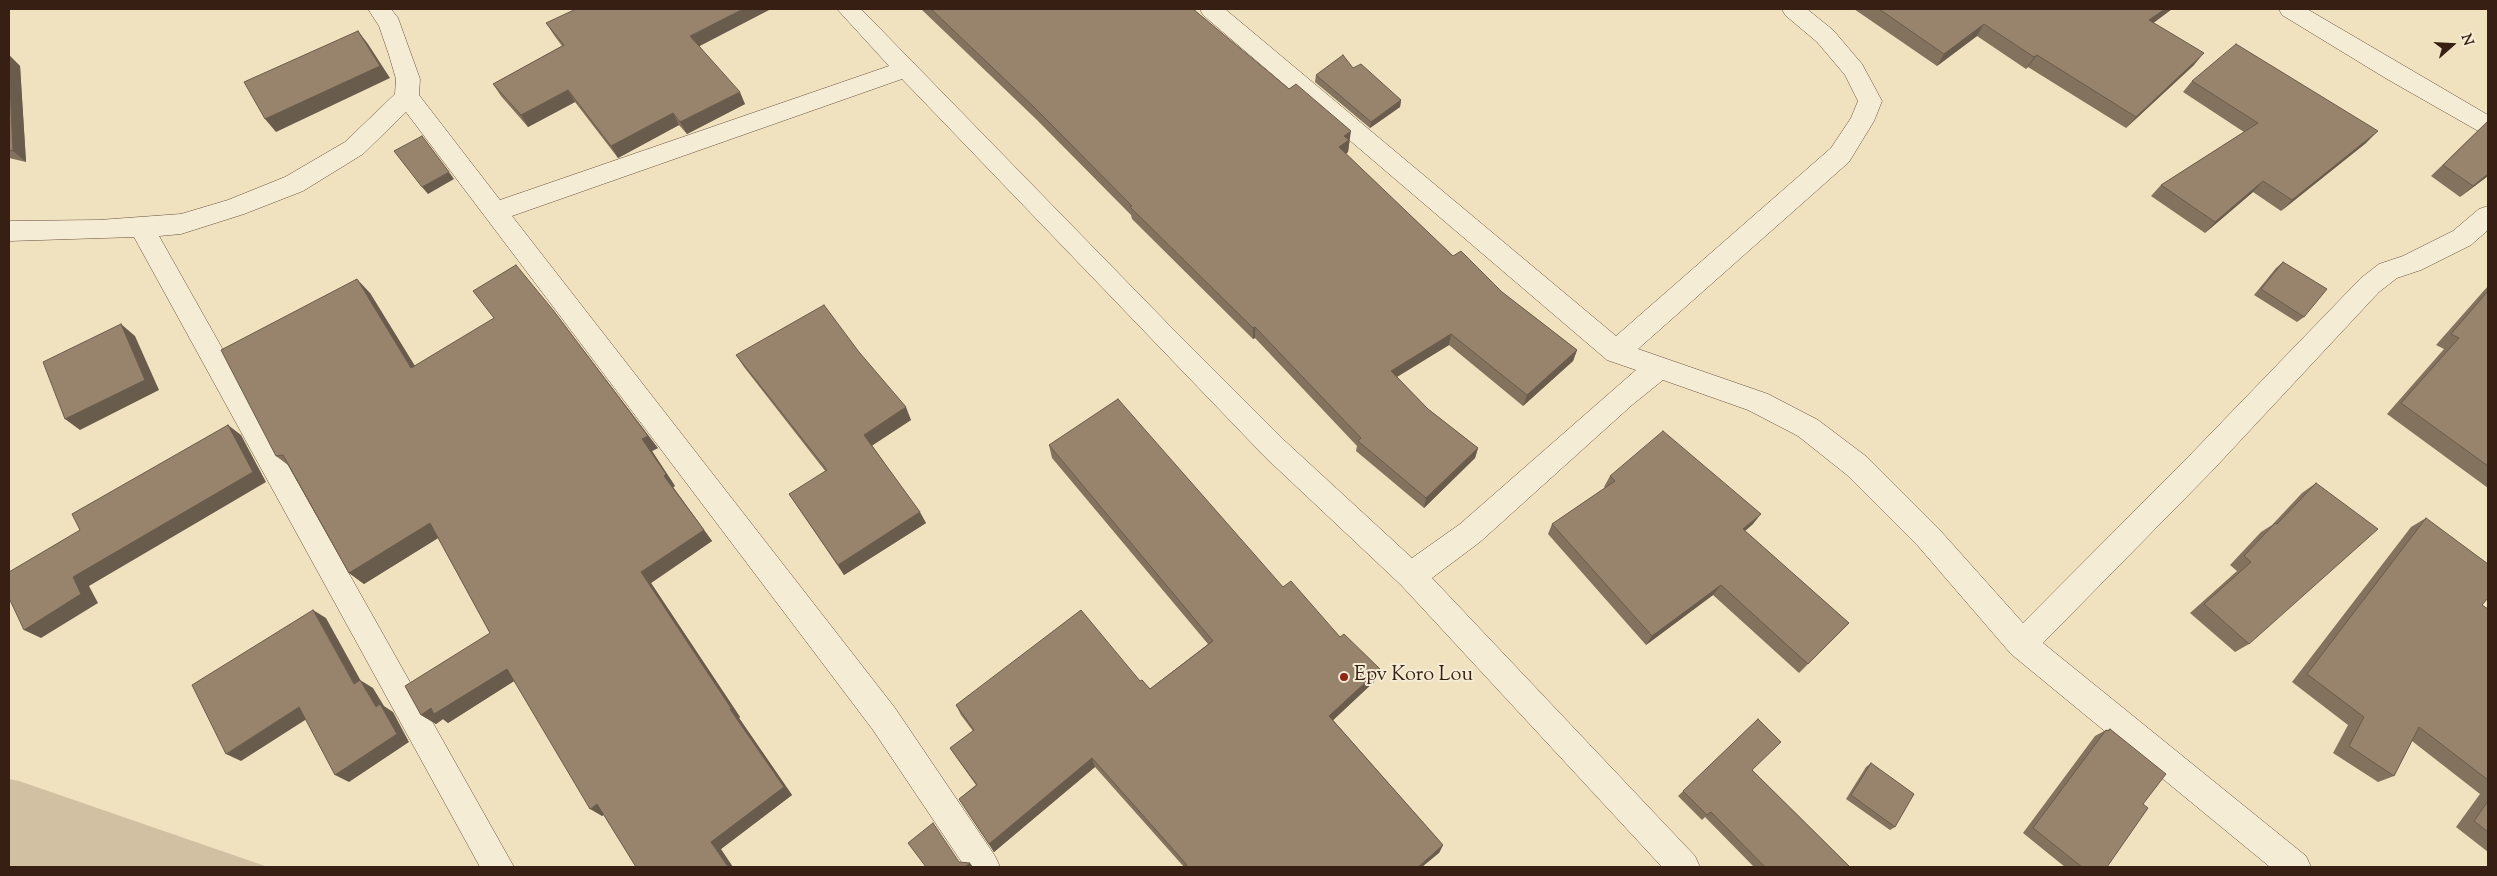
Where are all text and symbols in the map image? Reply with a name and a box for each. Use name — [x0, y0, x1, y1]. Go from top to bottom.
north arrow — [2427, 20, 2477, 70]
text: N — [2455, 32, 2477, 49]
place label: Epv Koro Lou — [1354, 665, 1473, 689]
marker: Epv Koro Lou — [1338, 671, 1350, 683]

